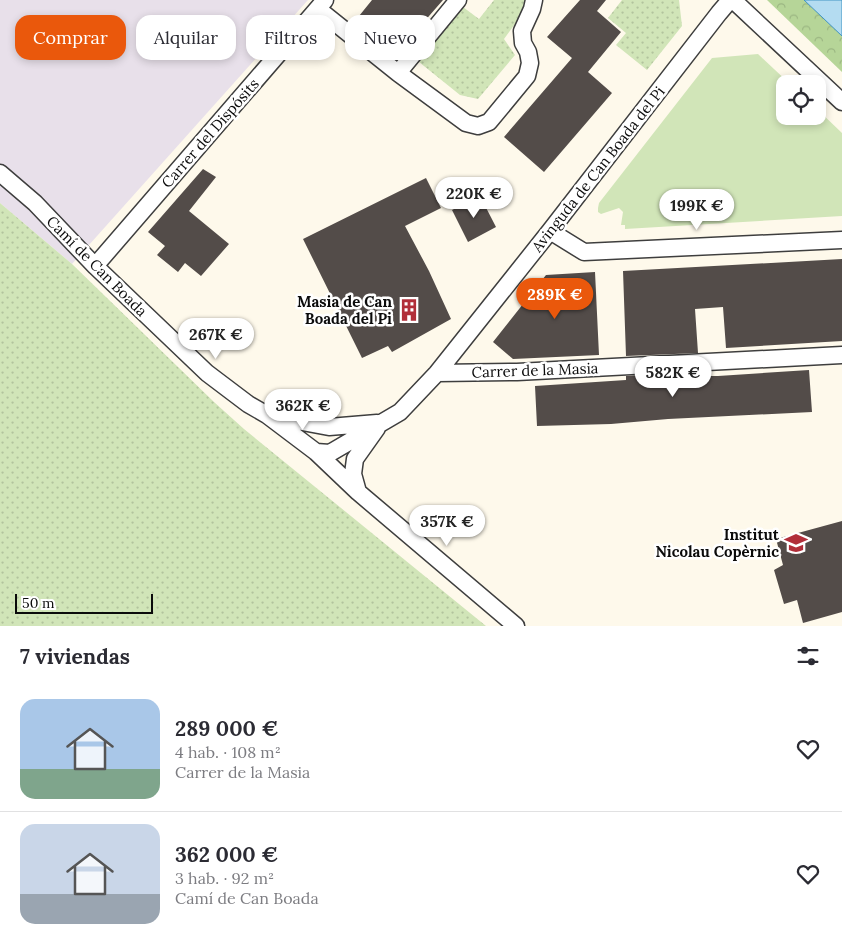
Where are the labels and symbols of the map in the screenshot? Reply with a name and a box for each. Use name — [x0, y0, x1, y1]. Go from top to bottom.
street label: Carrer del Dispósits — [157, 74, 263, 192]
street label: Avinguda de Can Boada del Pi — [527, 82, 669, 256]
pin: 220K € — [433, 176, 515, 219]
pin: 199K € — [656, 188, 738, 231]
street label: Camí de Can Boada — [43, 212, 152, 321]
pin: 289K € — [514, 278, 596, 320]
place label: Masia de Can Boada del Pi — [297, 292, 392, 328]
building icon: Masia de Can Boada del Pi — [396, 297, 422, 323]
pin: 267K € — [175, 318, 257, 360]
pin: 582K € — [632, 356, 714, 398]
street label: Carrer de la Masia — [471, 358, 599, 382]
pin: 362K € — [262, 388, 344, 431]
pin: 357K € — [406, 504, 488, 547]
place label: Institut Nicolau Copèrnic — [656, 525, 780, 561]
school or university icon: Institut Nicolau Copèrnic — [783, 530, 809, 556]
scale bar — [15, 591, 152, 614]

